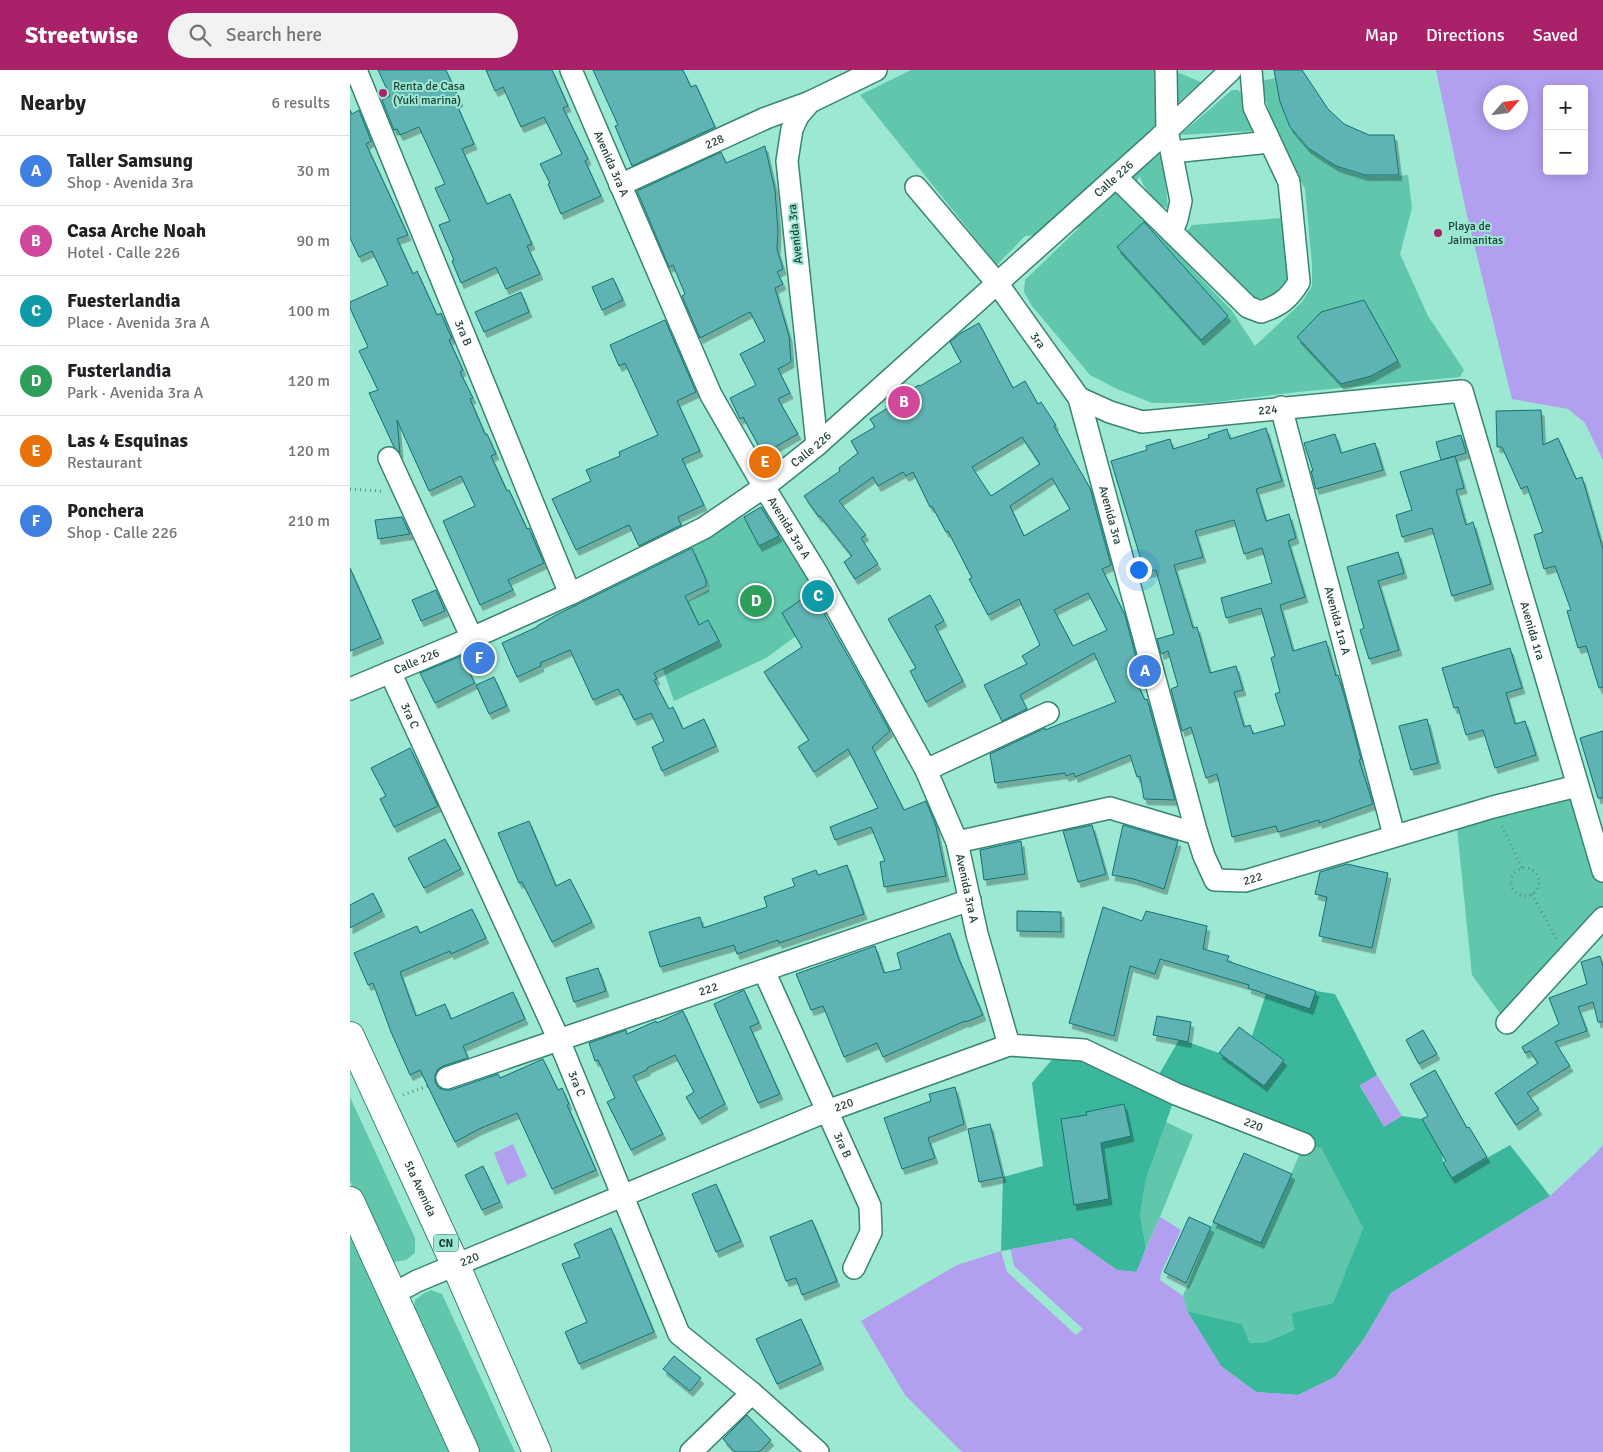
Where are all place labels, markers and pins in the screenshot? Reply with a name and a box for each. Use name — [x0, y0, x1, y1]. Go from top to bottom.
place label: Renta de Casa (Yuki marina) — [393, 79, 465, 108]
marker: Renta de Casa (Yuki marina) — [377, 87, 389, 99]
place label: Playa de Jaimanitas — [1448, 219, 1503, 248]
marker: Playa de Jaimanitas — [1432, 227, 1444, 239]
pin: B — [888, 383, 920, 421]
pin: E — [749, 443, 781, 481]
pin: C — [802, 577, 834, 615]
pin: D — [740, 582, 772, 620]
pin: F — [463, 639, 495, 677]
pin: A — [1129, 652, 1161, 690]

